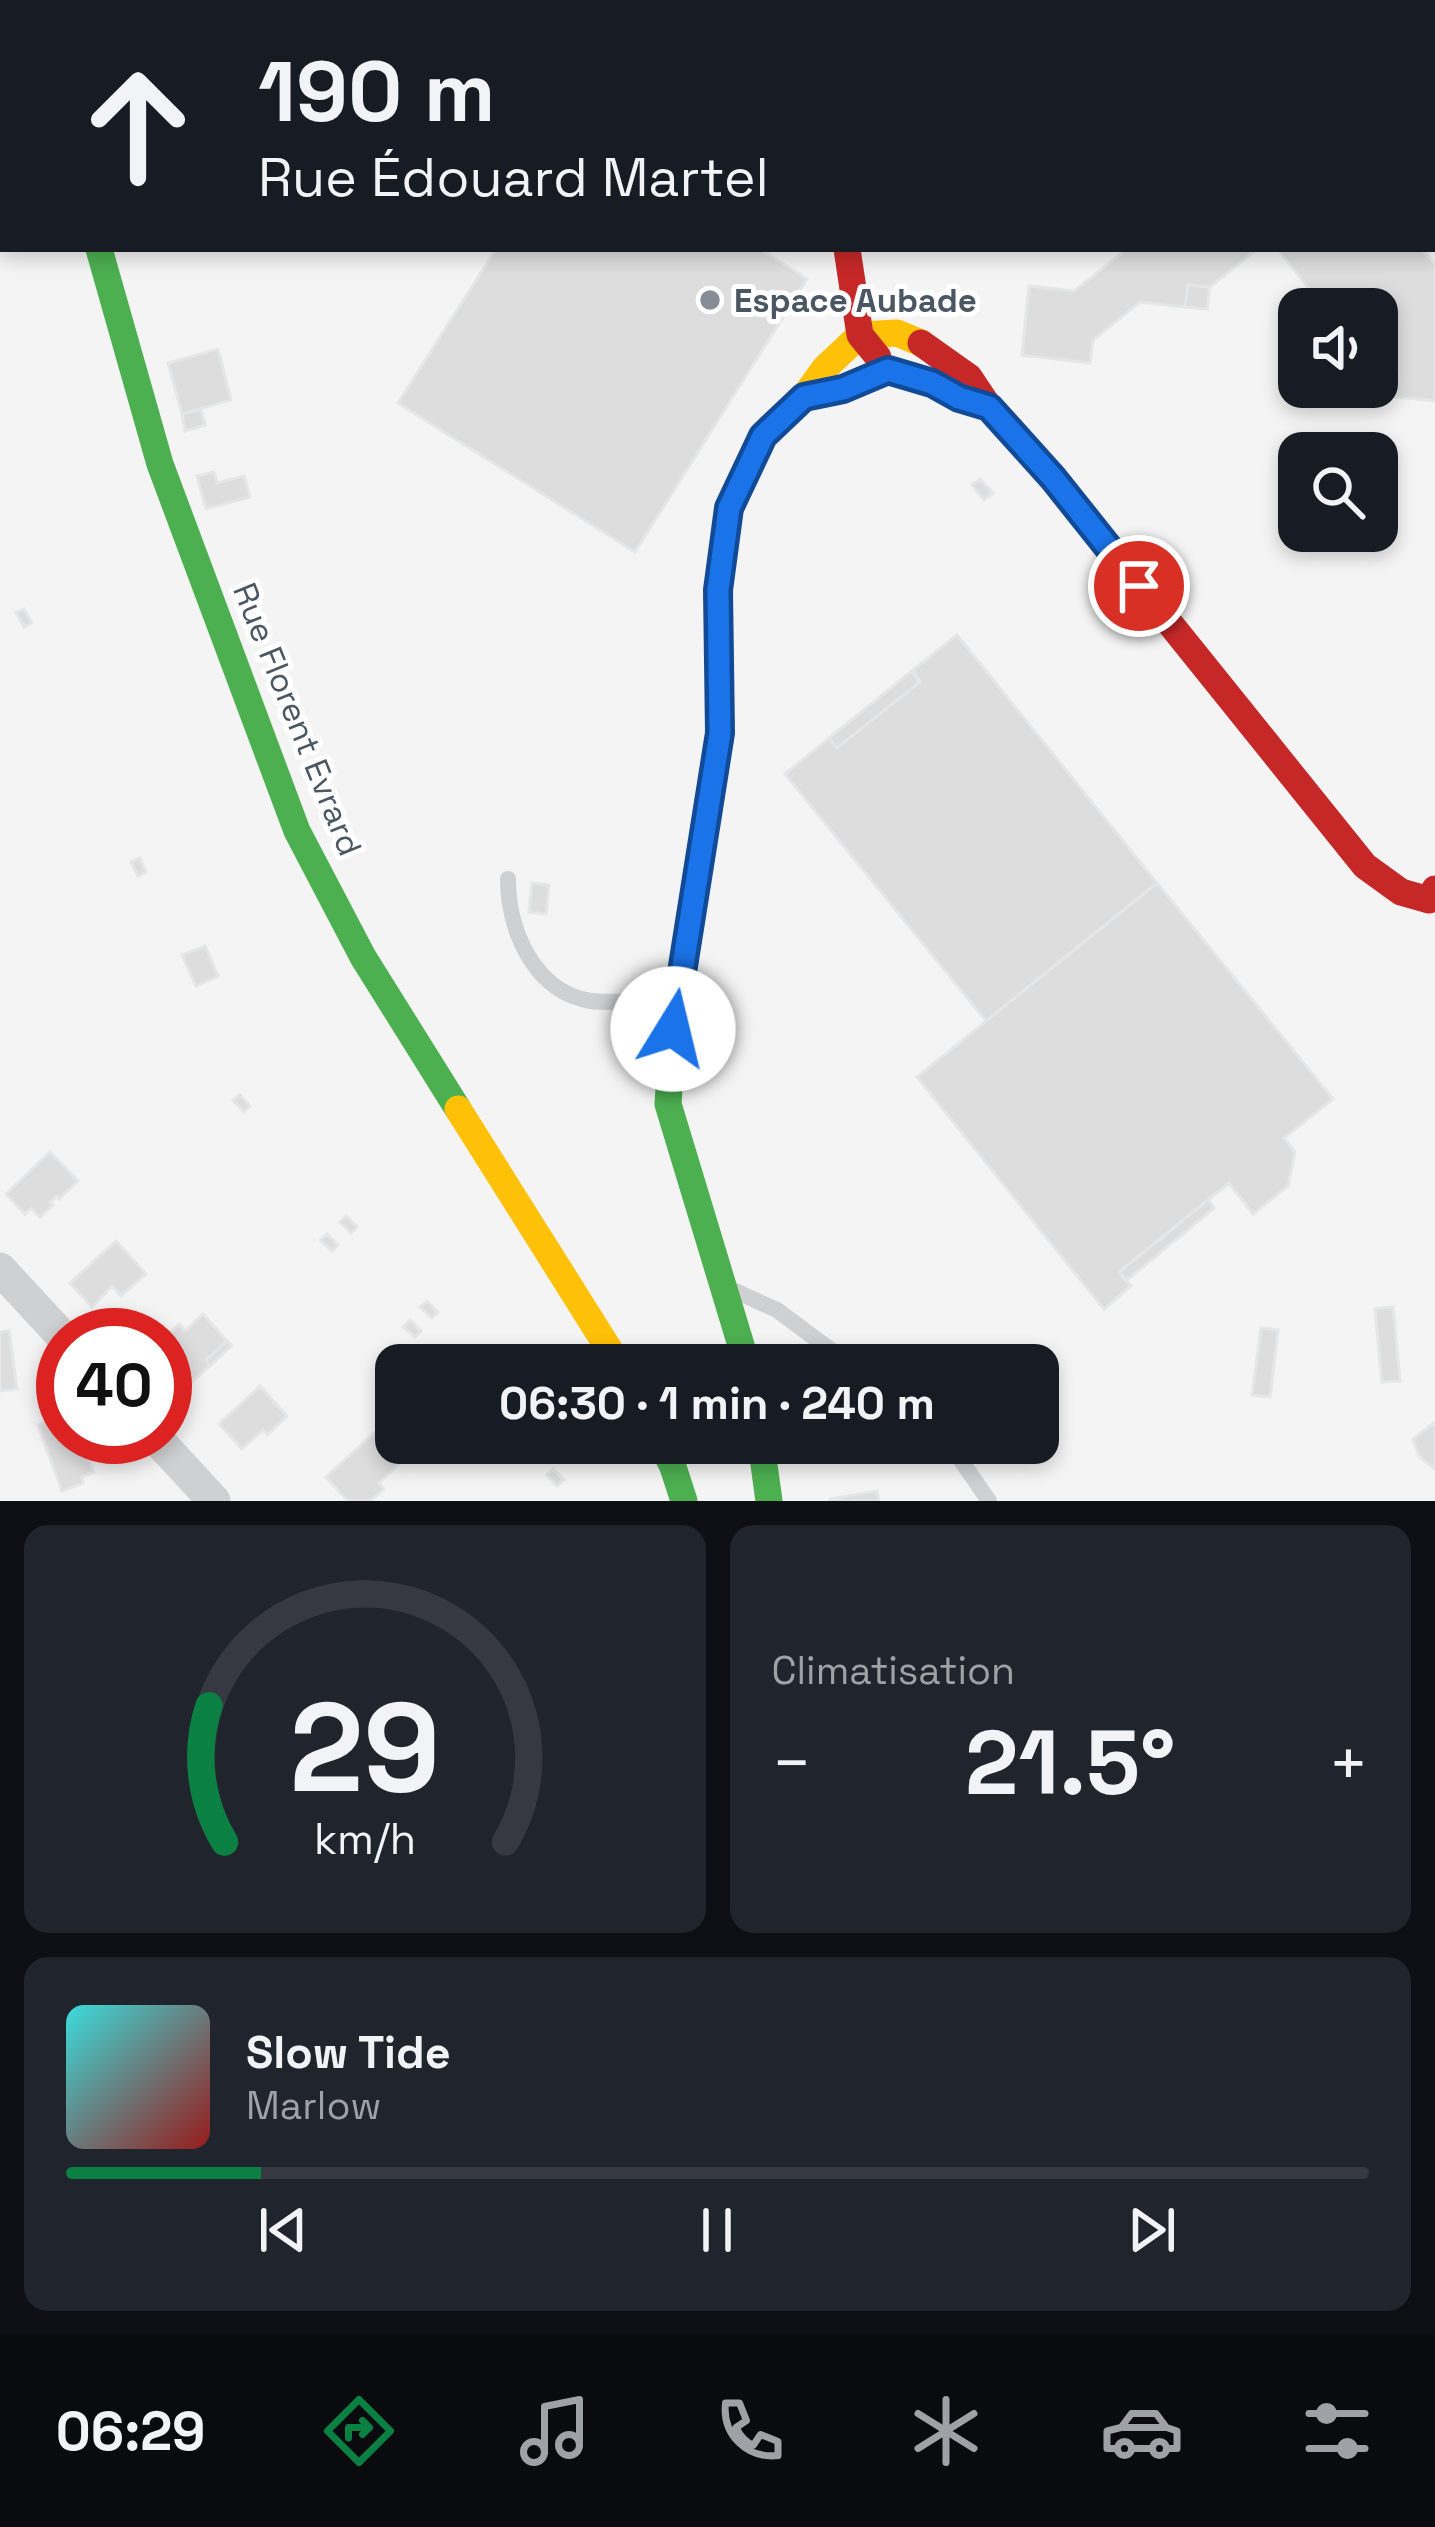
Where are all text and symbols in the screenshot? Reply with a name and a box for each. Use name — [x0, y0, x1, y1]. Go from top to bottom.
text: 190 m — [258, 38, 495, 146]
icon: ahead — [60, 48, 216, 204]
text: Rue Édouard Martel — [258, 143, 769, 212]
place label: Espace Aubade — [734, 280, 977, 322]
marker: Espace Aubade — [697, 287, 723, 313]
map controls — [1278, 288, 1398, 552]
button: sound — [1278, 288, 1398, 408]
button: search — [1278, 432, 1398, 552]
pin — [1088, 535, 1190, 637]
icon: arrive — [1106, 553, 1172, 619]
street label: Rue Florent Evrard — [223, 577, 371, 862]
position arrow — [610, 966, 736, 1092]
speed limit sign: 40 — [36, 1308, 192, 1464]
text: 06:30 · 1 min · 240 m — [499, 1375, 935, 1432]
text: Climatisation — [772, 1646, 1015, 1695]
text: 29 — [289, 1668, 440, 1827]
text: 21.5° — [965, 1705, 1175, 1820]
text: − — [772, 1721, 812, 1805]
text: + — [1328, 1721, 1369, 1805]
text: km/h — [314, 1812, 416, 1867]
text: Slow Tide — [246, 2024, 451, 2081]
text: Marlow — [246, 2081, 381, 2130]
icon: previous — [250, 2197, 316, 2263]
icon: pause — [684, 2197, 750, 2263]
icon: next — [1119, 2197, 1185, 2263]
icon: directions — [317, 2389, 401, 2473]
icon: music — [513, 2389, 597, 2473]
icon: phone — [708, 2389, 792, 2473]
icon: climate — [904, 2389, 988, 2473]
icon: car — [1100, 2389, 1184, 2473]
icon: filters — [1295, 2389, 1379, 2473]
text: 06:29 — [56, 2397, 206, 2466]

